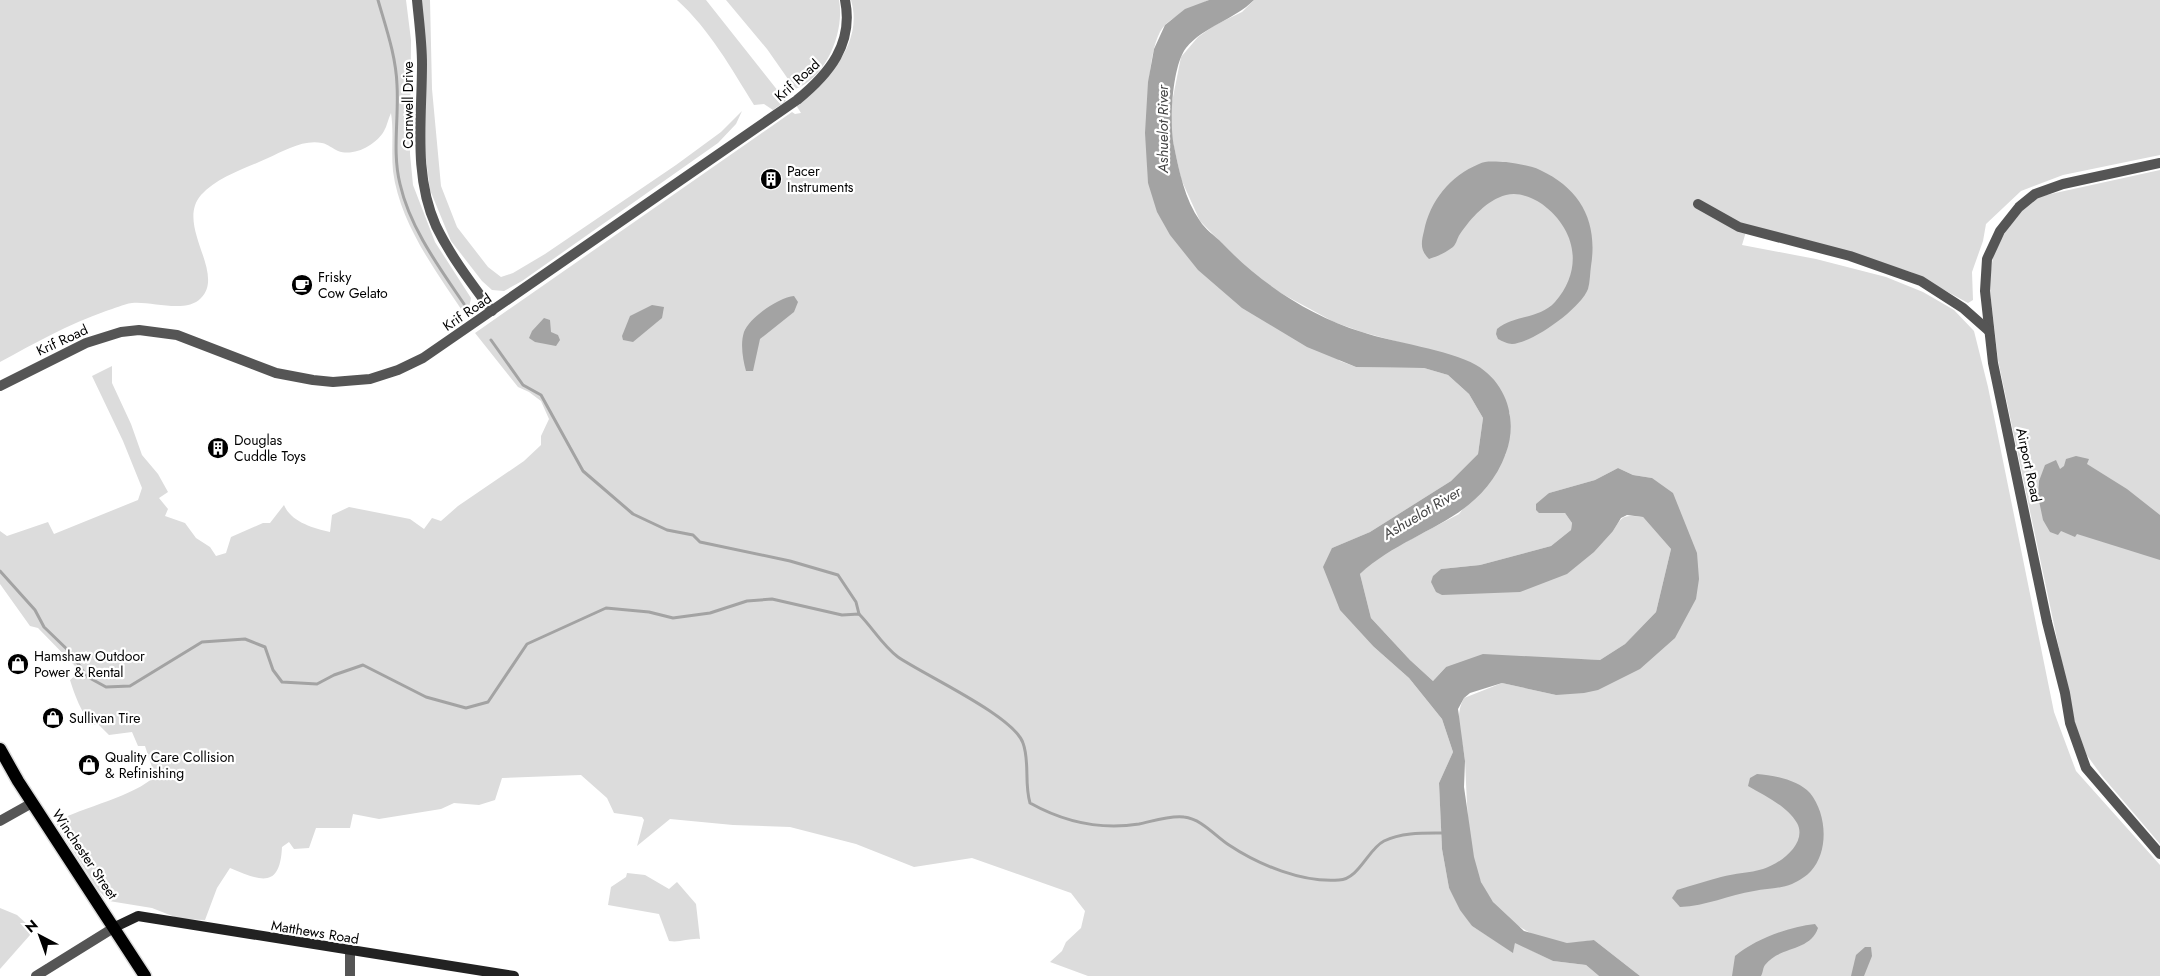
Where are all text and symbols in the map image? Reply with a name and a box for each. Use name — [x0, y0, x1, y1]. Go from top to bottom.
street label: Krif Road — [770, 54, 824, 106]
street label: Cornwell Drive — [398, 61, 418, 149]
water label: Ashuelot River — [1152, 84, 1174, 174]
place label: Pacer Instruments — [787, 161, 854, 197]
building icon: Pacer Instruments — [759, 167, 783, 191]
place label: Frisky Cow Gelato — [318, 267, 388, 303]
cafe icon: Frisky Cow Gelato — [290, 273, 314, 297]
street label: Krif Road — [439, 288, 495, 336]
street label: Krif Road — [33, 319, 91, 361]
street label: Airport Road — [2011, 426, 2047, 504]
place label: Douglas Cuddle Toys — [234, 430, 306, 466]
building icon: Douglas Cuddle Toys — [206, 436, 230, 460]
water label: Ashuelot River — [1378, 480, 1466, 546]
place label: Hamshaw Outdoor Power & Rental — [34, 646, 145, 682]
shop icon: Hamshaw Outdoor Power & Rental — [6, 652, 30, 676]
shop icon: Sullivan Tire — [41, 706, 65, 730]
place label: Sullivan Tire — [69, 708, 141, 728]
place label: Quality Care Collision & Refinishing — [105, 747, 235, 783]
shop icon: Quality Care Collision & Refinishing — [77, 753, 101, 777]
street label: Winchester Street — [47, 805, 123, 904]
north arrow — [15, 911, 65, 961]
text: N — [21, 915, 42, 937]
street label: Matthews Road — [270, 915, 360, 949]

